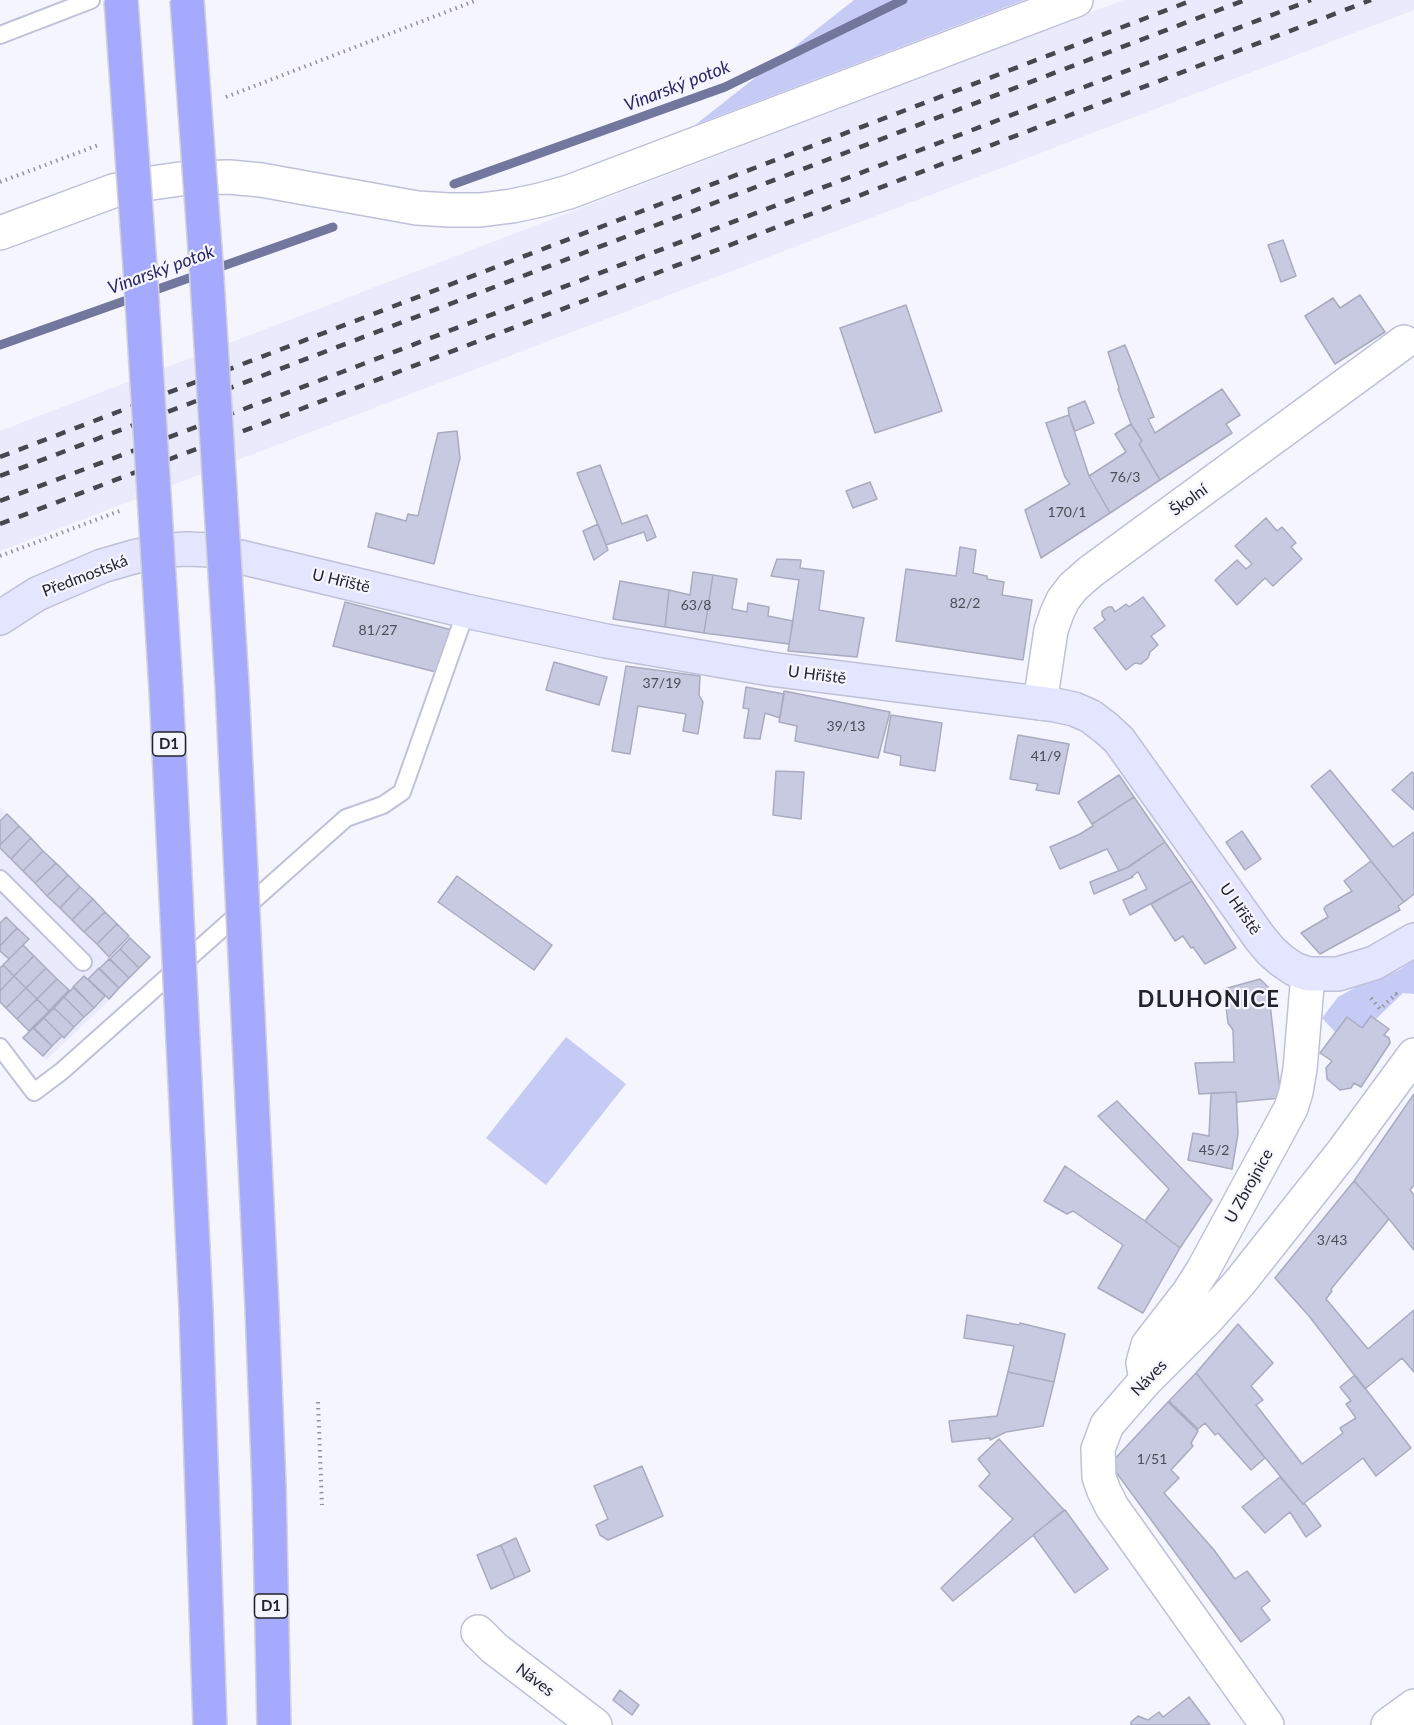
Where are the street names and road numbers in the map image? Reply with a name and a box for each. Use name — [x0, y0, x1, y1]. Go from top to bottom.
street label: Školní — [1166, 480, 1212, 520]
street label: Předmostská — [39, 551, 131, 601]
street label: U Hřiště — [310, 565, 372, 597]
street label: U Hřiště — [787, 662, 847, 688]
road number: D1 — [152, 732, 186, 756]
street label: U Hřiště — [1215, 879, 1265, 939]
street label: U Zbrojnice — [1221, 1146, 1277, 1226]
street label: Náves — [1127, 1356, 1171, 1400]
road number: D1 — [254, 1594, 288, 1618]
street label: Náves — [512, 1659, 558, 1701]

